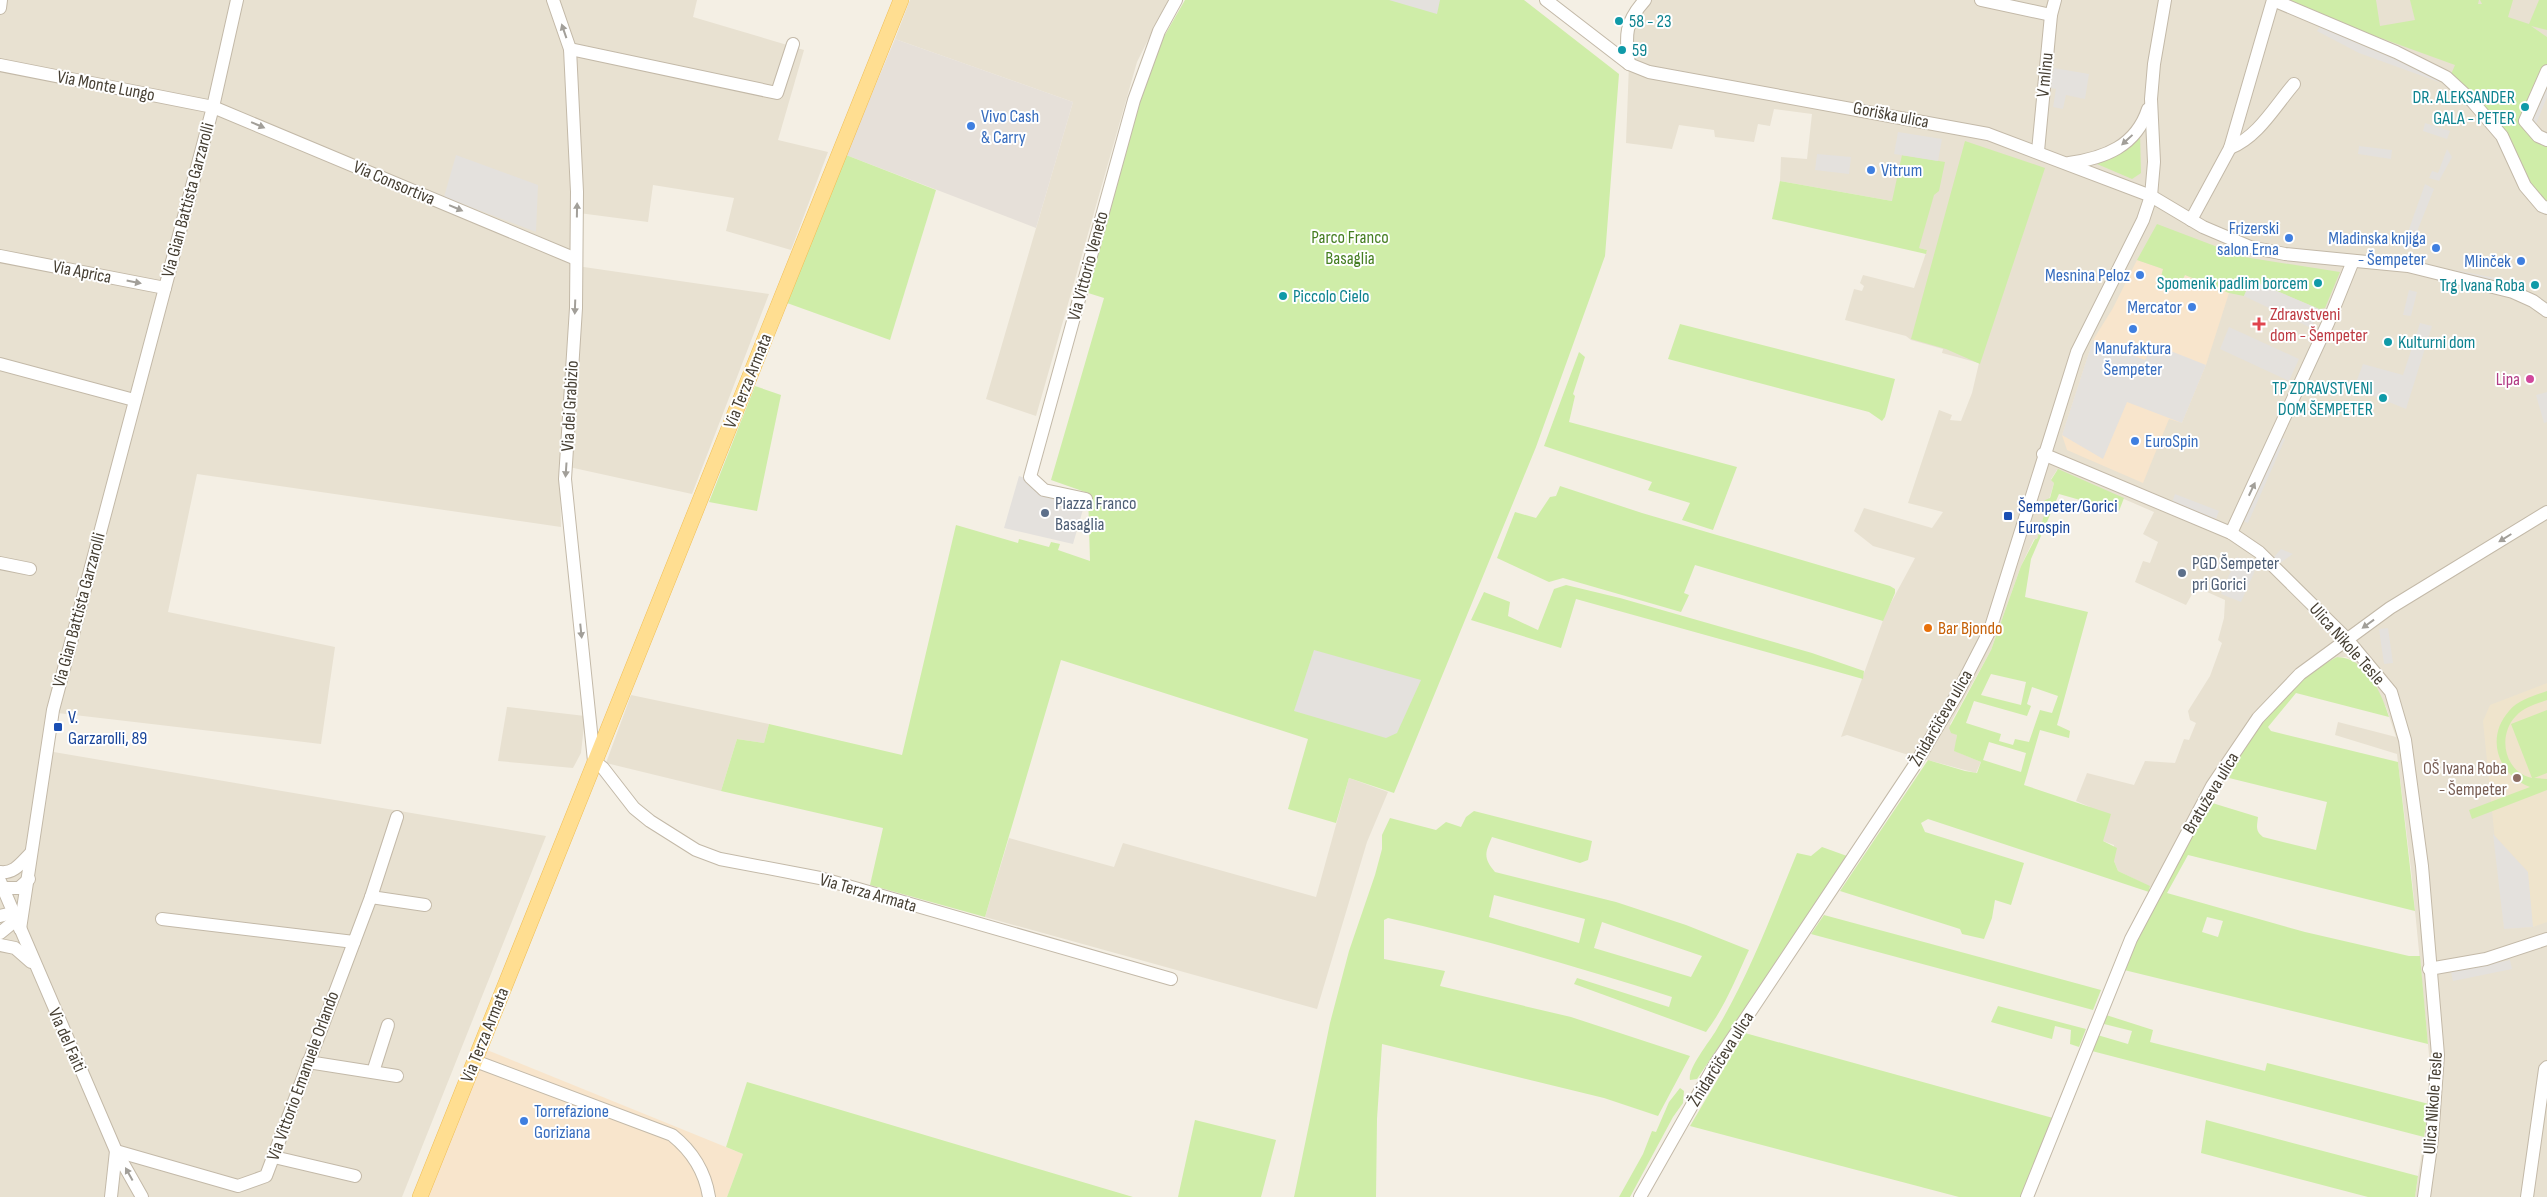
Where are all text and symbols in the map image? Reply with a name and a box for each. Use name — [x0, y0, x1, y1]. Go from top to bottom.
place label: 58 - 23 — [1629, 11, 1671, 32]
marker: 58 - 23 — [1613, 15, 1625, 27]
one-way arrow — [560, 23, 568, 38]
place label: 59 — [1632, 40, 1647, 61]
marker: 59 — [1616, 44, 1628, 56]
street label: V mlinu — [2032, 52, 2058, 98]
street label: Via Monte Lungo — [55, 66, 157, 106]
place label: DR. ALEKSANDER GALA - PETER — [2413, 87, 2515, 129]
street label: Goriška ulica — [1851, 97, 1931, 133]
marker: DR. ALEKSANDER GALA - PETER — [2519, 101, 2531, 113]
place label: Vivo Cash & Carry — [981, 106, 1039, 148]
street label: Via Gian Battista Garzarolli — [157, 120, 219, 280]
marker: Vivo Cash & Carry — [965, 120, 977, 132]
one-way arrow — [250, 122, 265, 130]
one-way arrow — [2121, 134, 2133, 146]
street label: Via Consortiva — [350, 156, 438, 210]
place label: Vitrum — [1881, 160, 1922, 181]
marker: Vitrum — [1865, 164, 1877, 176]
one-way arrow — [573, 202, 581, 218]
one-way arrow — [449, 205, 463, 213]
street label: Via Vittorio Veneto — [1063, 209, 1113, 323]
place label: Frizerski salon Erna — [2217, 218, 2279, 260]
park label: Parco Franco Basaglia — [1311, 227, 1389, 269]
place label: Mladinska knjiga - Šempeter — [2328, 228, 2426, 270]
marker: Frizerski salon Erna — [2283, 232, 2295, 244]
marker: Mladinska knjiga - Šempeter — [2430, 242, 2442, 254]
place label: Mlinček — [2464, 251, 2511, 272]
marker: Mlinček — [2515, 255, 2527, 267]
street label: Via Aprica — [51, 256, 113, 288]
place label: Mesnina Peloz — [2045, 265, 2131, 286]
marker: Mesnina Peloz — [2134, 269, 2146, 281]
place label: Spomenik padlim borcem — [2157, 273, 2308, 294]
place label: Trg Ivana Roba — [2440, 275, 2525, 296]
marker: Spomenik padlim borcem — [2312, 277, 2324, 289]
one-way arrow — [126, 278, 142, 286]
marker: Trg Ivana Roba — [2529, 279, 2541, 291]
place label: Piccolo Cielo — [1293, 286, 1369, 307]
marker: Piccolo Cielo — [1277, 290, 1289, 302]
place label: Mercator — [2127, 297, 2182, 318]
one-way arrow — [571, 300, 579, 316]
marker: Mercator — [2186, 301, 2198, 313]
place label: Zdravstveni dom - Šempeter — [2270, 304, 2368, 346]
marker: Zdravstveni dom - Šempeter — [2252, 317, 2266, 331]
marker: Manufaktura Šempeter — [2127, 323, 2139, 335]
street label: Via Terza Armata — [720, 331, 777, 431]
place label: Kulturni dom — [2398, 332, 2475, 353]
marker: Kulturni dom — [2382, 336, 2394, 348]
place label: Manufaktura Šempeter — [2095, 338, 2171, 380]
street label: Via dei Grabizio — [557, 360, 583, 452]
place label: Lipa — [2496, 369, 2520, 390]
marker: Lipa — [2524, 373, 2536, 385]
place label: TP ZDRAVSTVENI DOM ŠEMPETER — [2272, 378, 2373, 420]
marker: TP ZDRAVSTVENI DOM ŠEMPETER — [2377, 392, 2389, 404]
place label: EuroSpin — [2145, 431, 2199, 452]
marker: EuroSpin — [2129, 435, 2141, 447]
one-way arrow — [561, 462, 569, 478]
one-way arrow — [2248, 482, 2256, 496]
place label: Piazza Franco Basaglia — [1055, 493, 1137, 535]
place label: Šempeter/Gorici Eurospin — [2018, 496, 2118, 538]
marker: Piazza Franco Basaglia — [1039, 507, 1051, 519]
marker: Šempeter/Gorici Eurospin — [2002, 510, 2014, 522]
street label: Via Gian Battista Garzarolli — [48, 530, 110, 690]
one-way arrow — [2499, 533, 2512, 542]
place label: PGD Šempeter pri Gorici — [2192, 553, 2279, 595]
marker: PGD Šempeter pri Gorici — [2176, 567, 2188, 579]
street label: Ulica Nikole Tesle — [2305, 599, 2389, 689]
place label: Bar Bjondo — [1938, 618, 2002, 639]
one-way arrow — [2361, 619, 2375, 629]
marker: Bar Bjondo — [1922, 622, 1934, 634]
one-way arrow — [577, 624, 585, 640]
street label: Žnidarčičeva ulica — [1905, 666, 1977, 770]
place label: V. Garzarolli, 89 — [68, 707, 147, 749]
marker: V. Garzarolli, 89 — [52, 721, 64, 733]
street label: Bratuževa ulica — [2179, 748, 2244, 837]
place label: OŠ Ivana Roba - Šempeter — [2423, 758, 2507, 800]
marker: OŠ Ivana Roba - Šempeter — [2511, 772, 2523, 784]
street label: Via Terza Armata — [817, 869, 919, 917]
street label: Via Terza Armata — [457, 985, 514, 1085]
street label: Via Vittorio Emanuele Orlando — [263, 988, 343, 1164]
street label: Via del Faiti — [44, 1005, 90, 1075]
street label: Žnidarčičeva ulica — [1684, 1008, 1758, 1110]
street label: Ulica Nikole Tesle — [2419, 1051, 2447, 1155]
place label: Torrefazione Goriziana — [534, 1101, 609, 1143]
marker: Torrefazione Goriziana — [518, 1115, 530, 1127]
one-way arrow — [125, 1167, 133, 1181]

